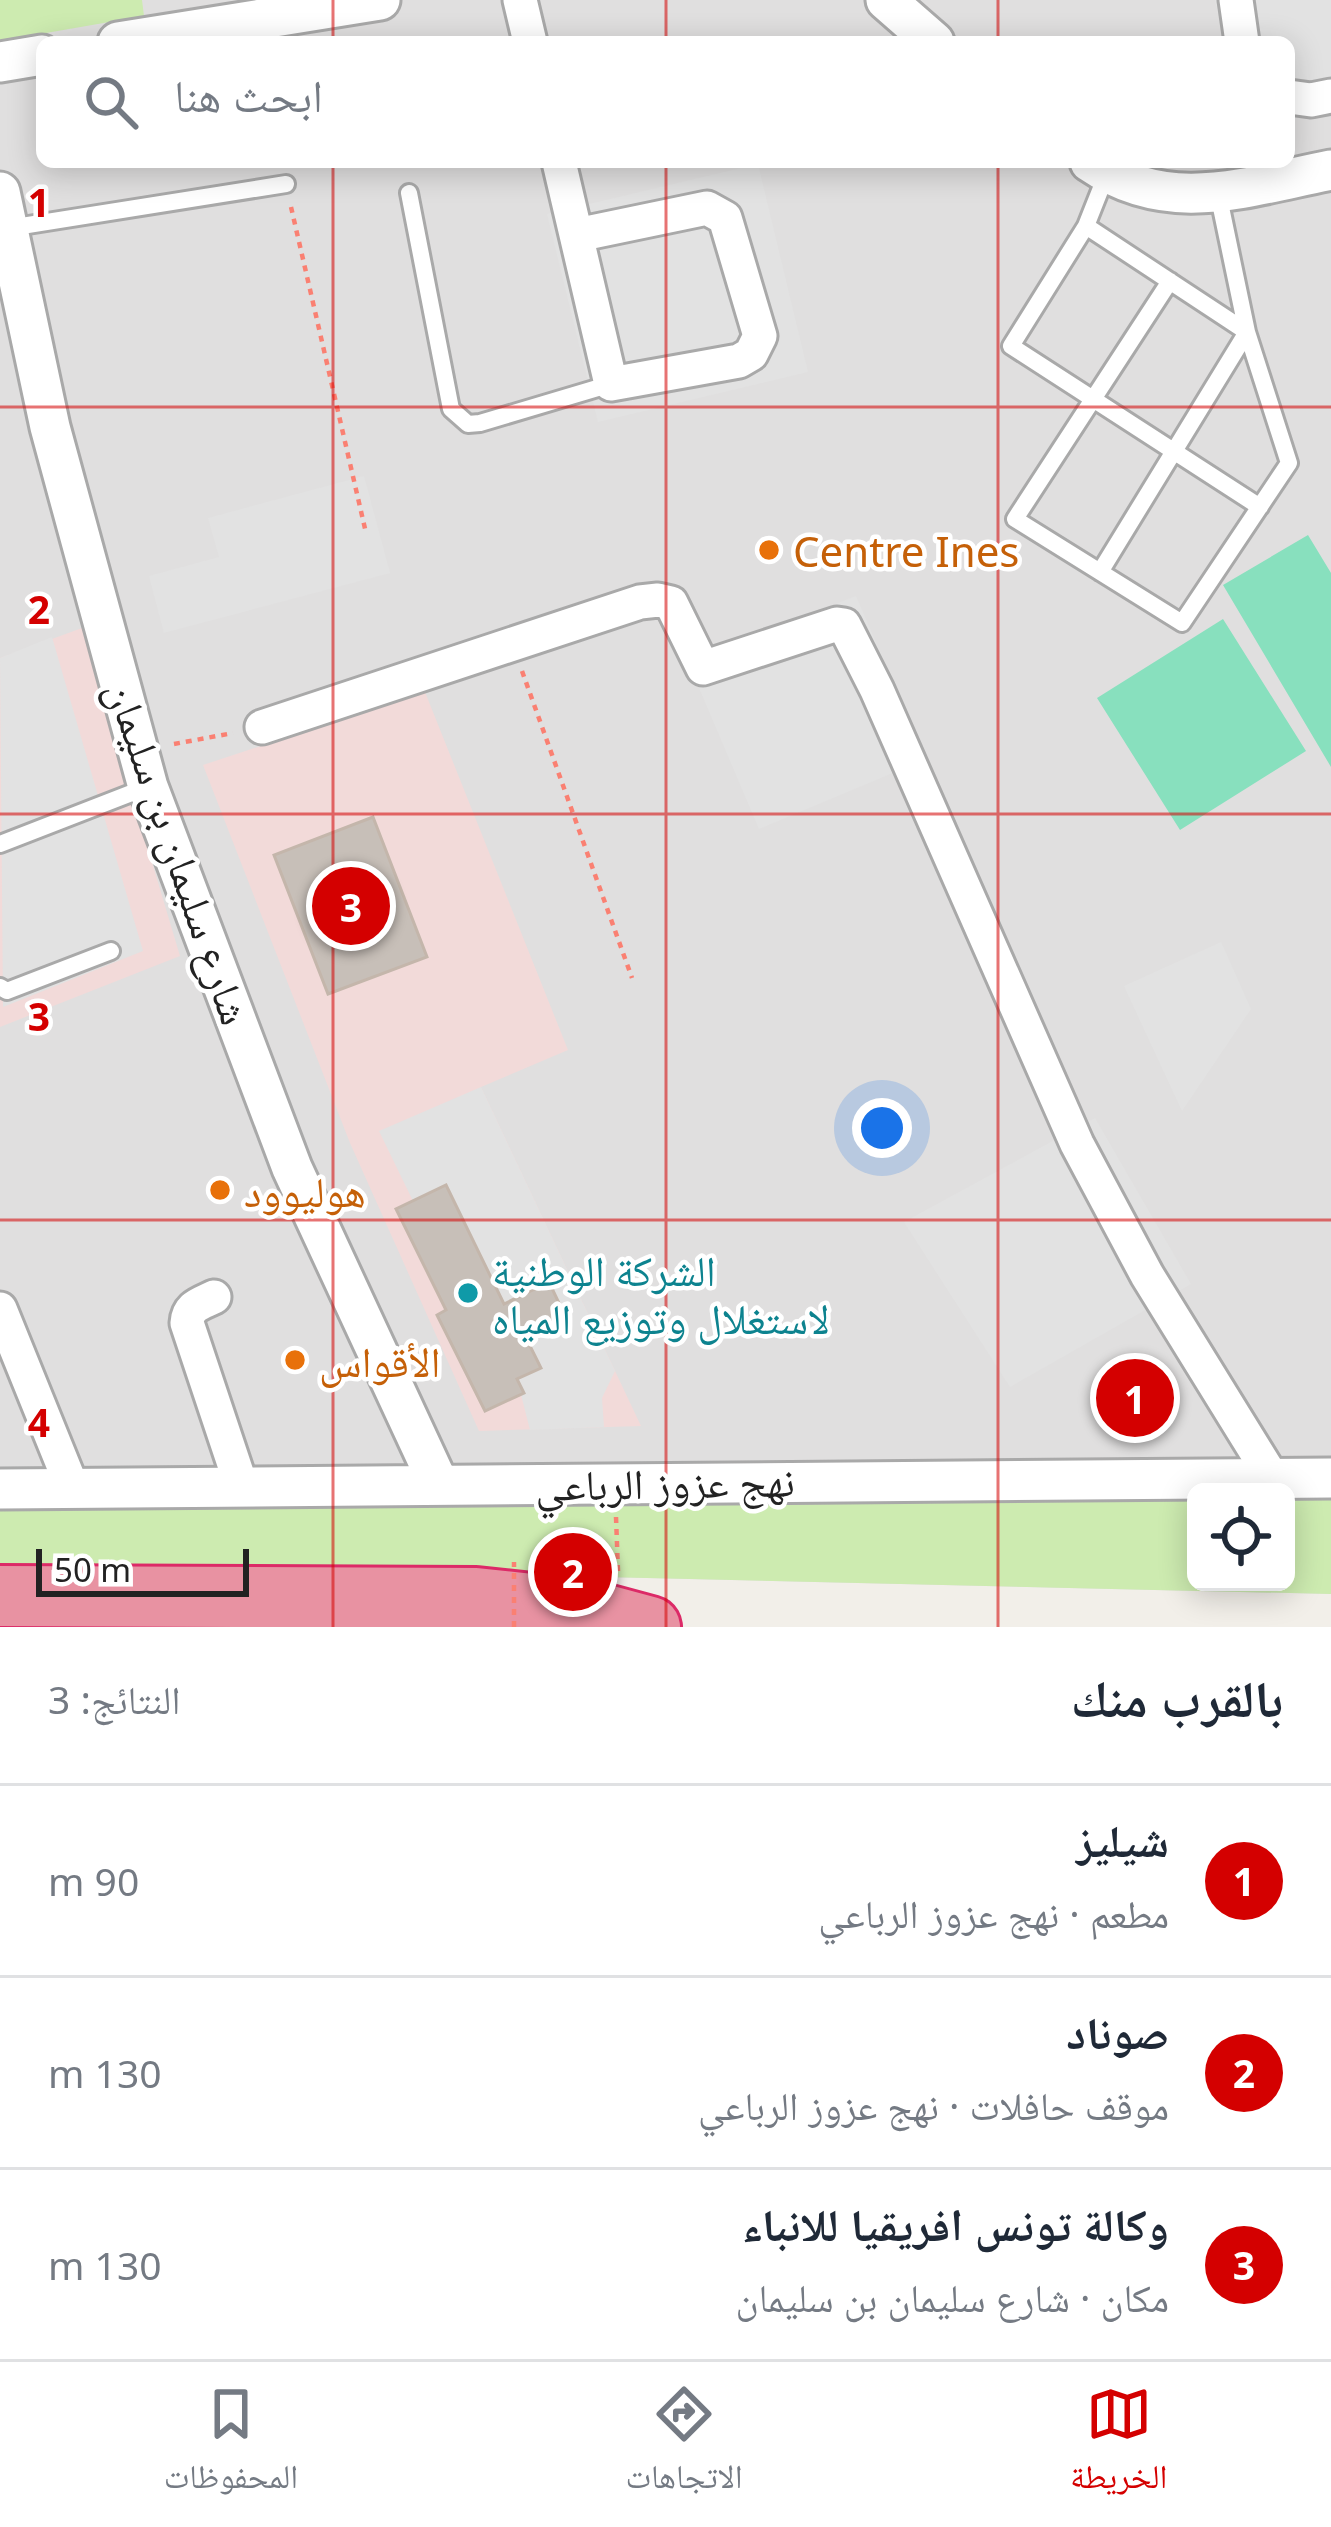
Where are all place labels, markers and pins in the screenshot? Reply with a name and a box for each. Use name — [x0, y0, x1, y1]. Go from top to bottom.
place label: Centre Ines — [793, 522, 1019, 579]
marker: Centre Ines — [756, 537, 782, 563]
pin: 3 — [312, 861, 390, 951]
place label: هوليوود — [244, 1162, 366, 1219]
marker: هوليوود — [207, 1177, 233, 1203]
place label: الشركة الوطنية لاستغلال وتوزيع المياه — [492, 1241, 830, 1346]
marker: الشركة الوطنية لاستغلال وتوزيع المياه — [455, 1280, 481, 1306]
place label: الأقواس — [319, 1332, 441, 1389]
marker: الأقواس — [282, 1347, 308, 1373]
pin: 1 — [1096, 1353, 1174, 1443]
pin: 2 — [534, 1527, 612, 1617]

